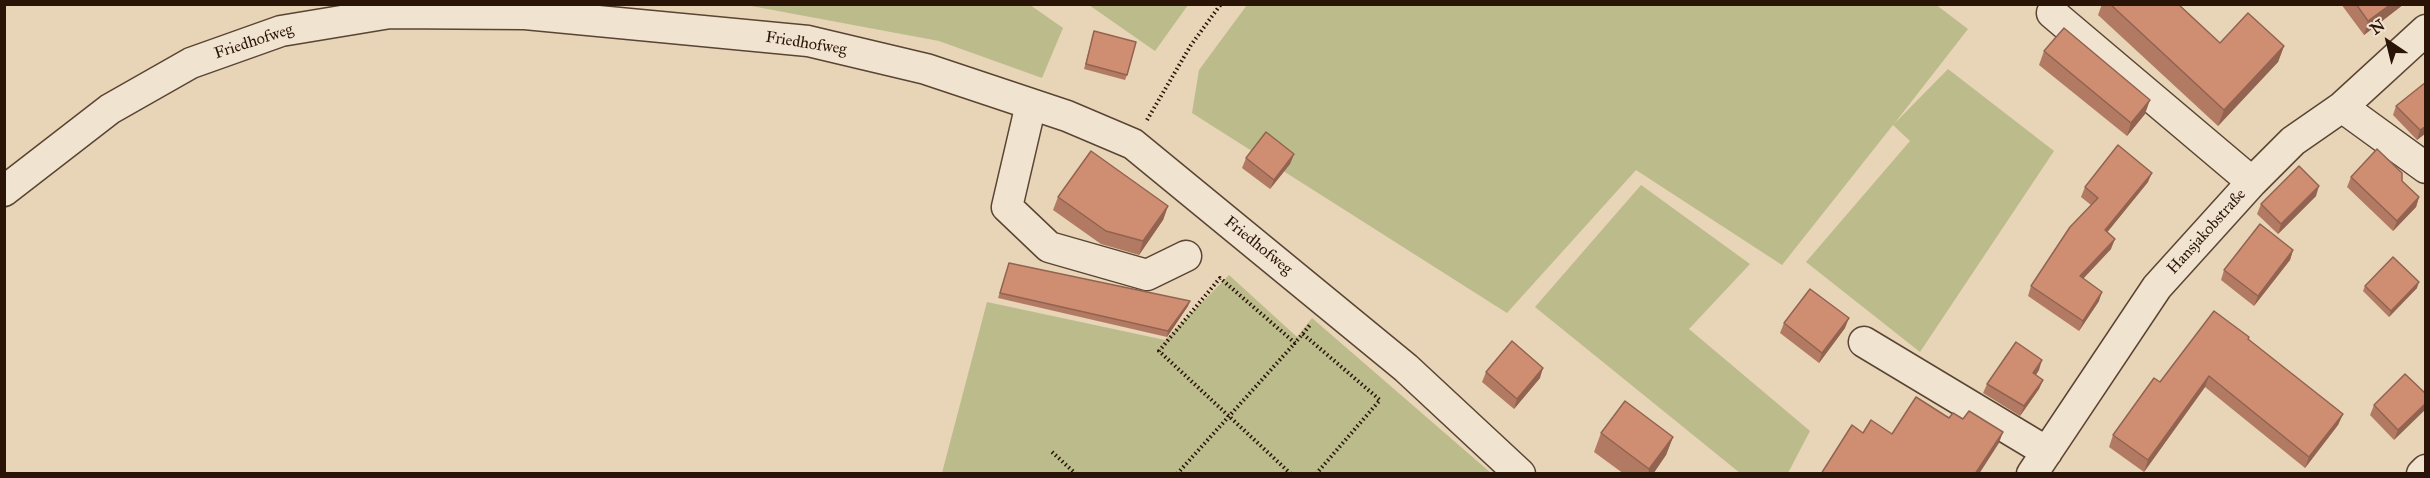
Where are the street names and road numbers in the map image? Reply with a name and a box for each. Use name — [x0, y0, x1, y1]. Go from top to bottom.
street label: Friedhofweg — [212, 20, 296, 64]
street label: Friedhofweg — [764, 28, 848, 60]
street label: Hansjakobstraße — [2164, 185, 2250, 279]
street label: Friedhofweg — [1220, 213, 1296, 279]

